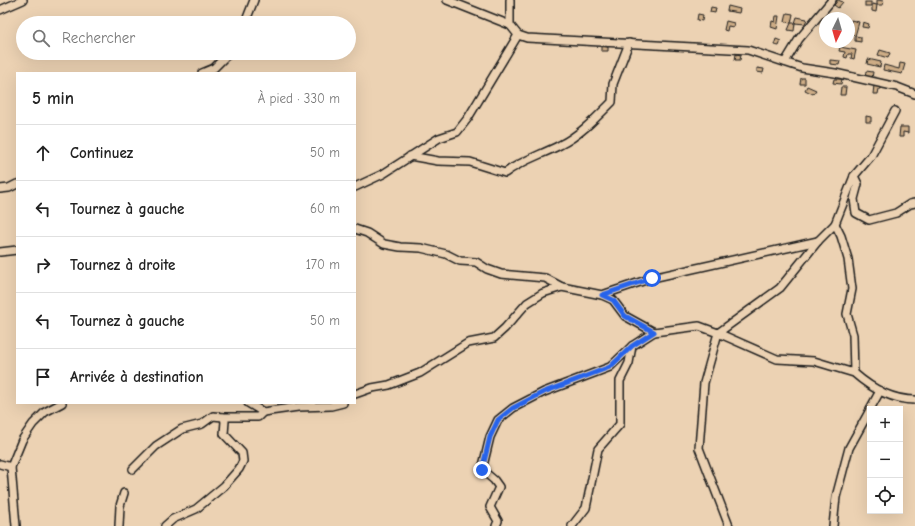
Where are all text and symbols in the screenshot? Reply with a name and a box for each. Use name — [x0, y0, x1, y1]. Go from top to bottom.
north arrow — [819, 12, 855, 48]
search box — [16, 16, 356, 60]
icon: search — [30, 27, 52, 49]
text: Rechercher — [62, 29, 135, 47]
text: 5 min — [32, 89, 74, 108]
text: À pied · 330 m — [258, 91, 340, 106]
icon: ahead — [32, 142, 54, 164]
text: Continuez — [70, 144, 133, 162]
text: 50 m — [310, 145, 340, 160]
icon: left — [32, 198, 54, 220]
text: Tournez à gauche — [70, 200, 184, 218]
text: 60 m — [310, 201, 340, 216]
icon: right — [32, 254, 54, 276]
text: Tournez à droite — [70, 256, 175, 274]
text: 170 m — [306, 257, 340, 272]
route start — [643, 269, 661, 287]
icon: left — [32, 310, 54, 332]
text: Tournez à gauche — [70, 312, 184, 330]
text: 50 m — [310, 313, 340, 328]
icon: arrive — [32, 366, 54, 388]
text: Arrivée à destination — [70, 368, 204, 386]
map controls — [867, 406, 903, 514]
button: + — [867, 406, 903, 442]
button: − — [867, 442, 903, 478]
route end — [473, 461, 491, 479]
button: locate — [867, 478, 903, 514]

